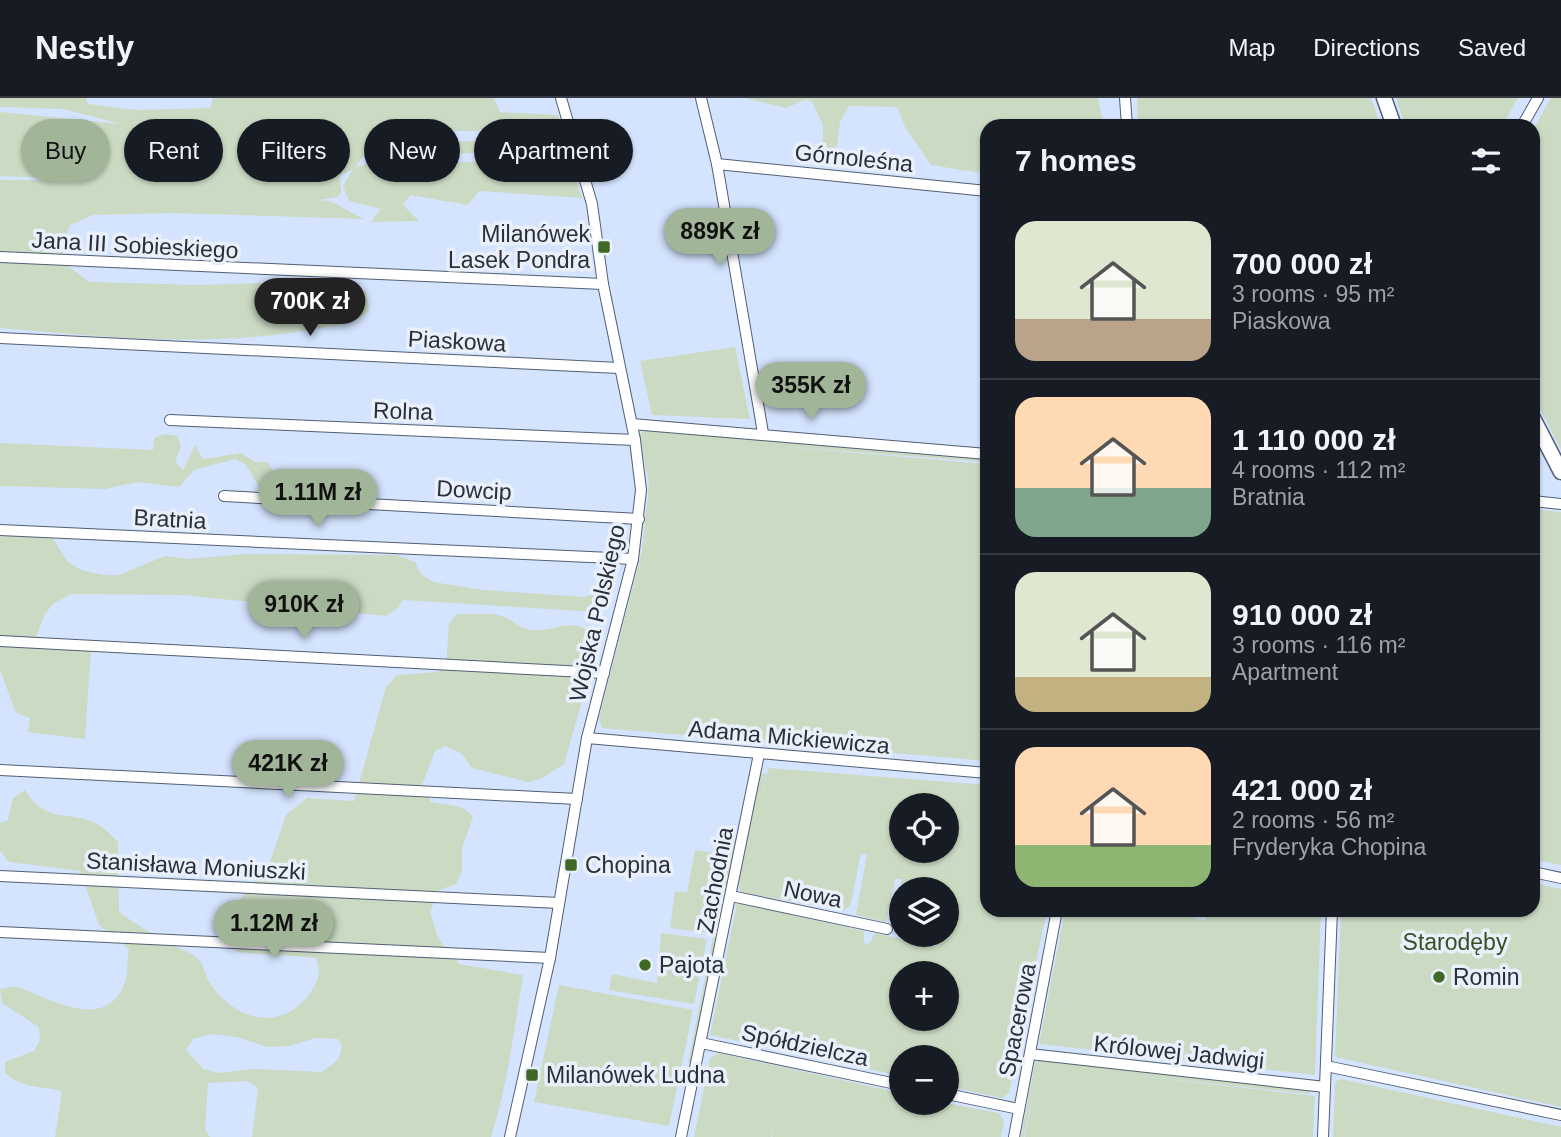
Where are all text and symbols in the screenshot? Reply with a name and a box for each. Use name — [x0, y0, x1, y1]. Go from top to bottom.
text: Nestly — [35, 29, 134, 66]
text: Map — [1229, 34, 1275, 61]
text: Directions — [1313, 34, 1420, 61]
text: Saved — [1458, 34, 1526, 61]
chip: Buy — [21, 119, 110, 182]
chip: Rent — [124, 119, 223, 182]
chip: Filters — [237, 119, 350, 182]
chip: New — [364, 119, 460, 182]
chip: Apartment — [474, 119, 633, 182]
street label: Górnoleśna — [794, 139, 915, 177]
icon: filters — [1467, 142, 1505, 180]
text: 7 homes — [1015, 144, 1137, 177]
pin: 889K zł — [655, 208, 785, 268]
text: 889K zł — [680, 218, 760, 244]
place label: Milanówek Lasek Pondra — [448, 221, 590, 273]
street label: Jana III Sobieskiego — [31, 227, 239, 263]
marker: Milanówek Lasek Pondra — [596, 239, 612, 255]
text: 700 000 zł — [1232, 247, 1372, 280]
icon: home — [1071, 249, 1155, 333]
pin: 700K zł — [245, 278, 375, 338]
text: 3 rooms · 95 m² — [1232, 281, 1394, 307]
text: 700K zł — [270, 288, 350, 314]
text: Piaskowa — [1232, 308, 1330, 334]
street label: Piaskowa — [407, 325, 507, 357]
pin: 355K zł — [746, 362, 876, 422]
text: 355K zł — [771, 372, 851, 398]
street label: Rolna — [373, 397, 434, 425]
text: 1 110 000 zł — [1232, 423, 1395, 456]
icon: home — [1071, 425, 1155, 509]
text: 4 rooms · 112 m² — [1232, 457, 1405, 483]
pin: 1.11M zł — [246, 470, 390, 529]
street label: Dowcip — [436, 475, 512, 505]
text: 1.11M zł — [275, 479, 361, 505]
text: Bratnia — [1232, 484, 1305, 510]
street label: Bratnia — [133, 504, 207, 534]
street label: Wojska Polskiego — [564, 522, 630, 704]
pin: 910K zł — [239, 582, 369, 641]
text: 910K zł — [264, 591, 344, 617]
text: 910 000 zł — [1232, 598, 1372, 631]
icon: home — [1071, 600, 1155, 684]
text: 3 rooms · 116 m² — [1232, 632, 1405, 658]
text: Apartment — [1232, 659, 1338, 685]
street label: Adama Mickiewicza — [687, 715, 891, 759]
pin: 421K zł — [223, 740, 353, 800]
text: 421K zł — [248, 750, 328, 776]
text: 421 000 zł — [1232, 773, 1372, 806]
icon: home — [1071, 775, 1155, 859]
map controls — [889, 793, 959, 1115]
button: locate — [889, 793, 959, 863]
text: 2 rooms · 56 m² — [1232, 807, 1394, 833]
street label: Zachodnia — [692, 825, 738, 935]
text: Fryderyka Chopina — [1232, 834, 1426, 860]
street label: Stanisława Moniuszki — [86, 847, 306, 885]
place label: Chopina — [585, 852, 671, 878]
marker: Chopina — [563, 857, 579, 873]
street label: Nowa — [782, 875, 845, 913]
button: layers — [889, 877, 959, 947]
pin: 1.12M zł — [202, 900, 346, 960]
text: 1.12M zł — [230, 910, 318, 936]
park label: Starodęby — [1403, 929, 1508, 955]
place label: Pajota — [659, 952, 724, 978]
marker: Pajota — [637, 957, 653, 973]
button: + — [889, 961, 959, 1031]
street label: Spacerowa — [993, 961, 1041, 1079]
place label: Romin — [1453, 964, 1519, 990]
marker: Romin — [1431, 969, 1447, 985]
street label: Spółdzielcza — [739, 1019, 871, 1071]
street label: Królowej Jadwigi — [1092, 1030, 1266, 1074]
button: − — [889, 1045, 959, 1115]
place label: Milanówek Ludna — [546, 1062, 725, 1088]
marker: Milanówek Ludna — [524, 1067, 540, 1083]

